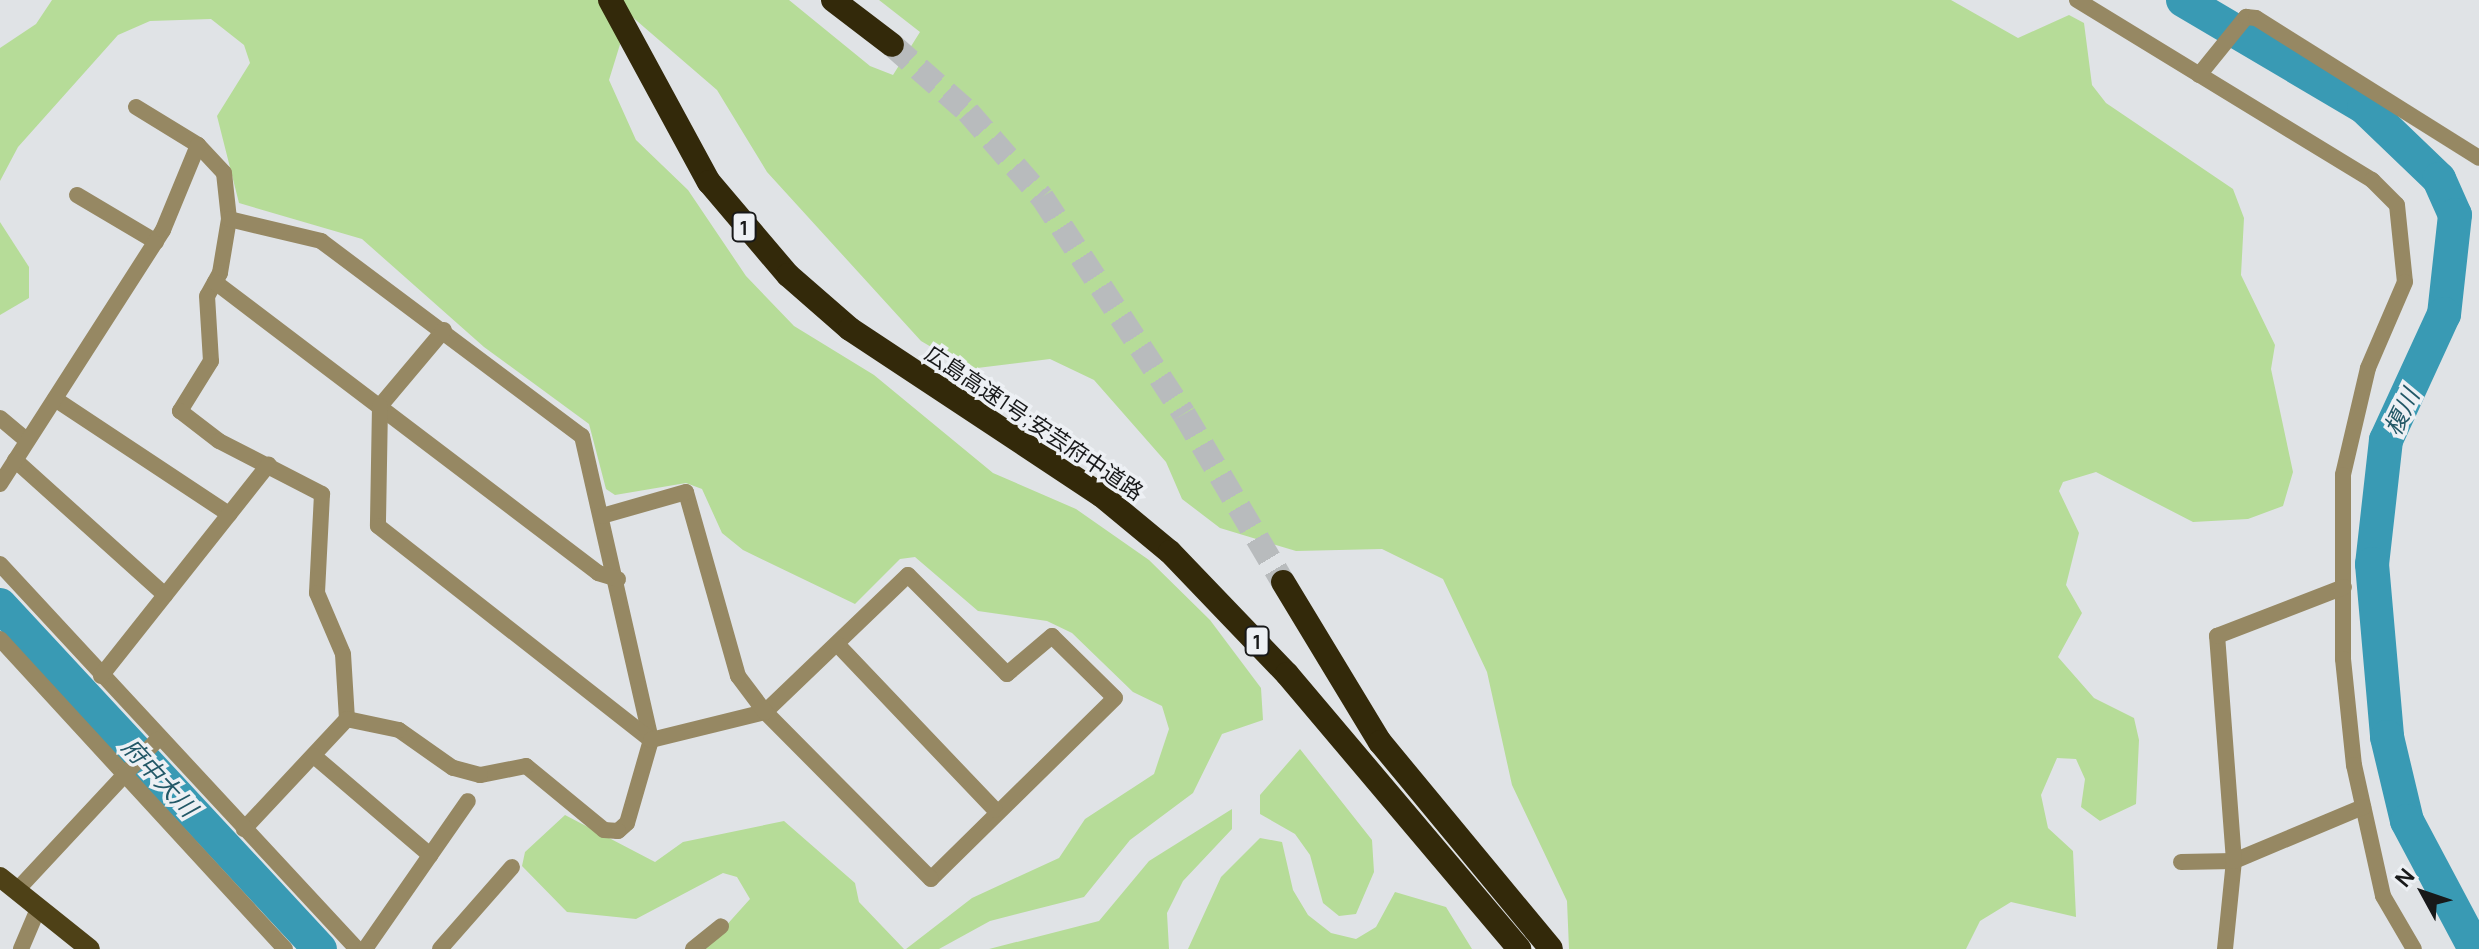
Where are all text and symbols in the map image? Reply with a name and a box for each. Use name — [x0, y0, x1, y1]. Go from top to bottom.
road number: 1 — [730, 211, 758, 243]
street label: 広島高速1号;安芸府中道路 — [920, 340, 1148, 506]
water label: 榎川 — [2378, 384, 2424, 440]
road number: 1 — [1243, 625, 1271, 657]
water label: 府中大川 — [117, 732, 203, 822]
north arrow — [2383, 853, 2463, 933]
text: N — [2388, 862, 2421, 893]

